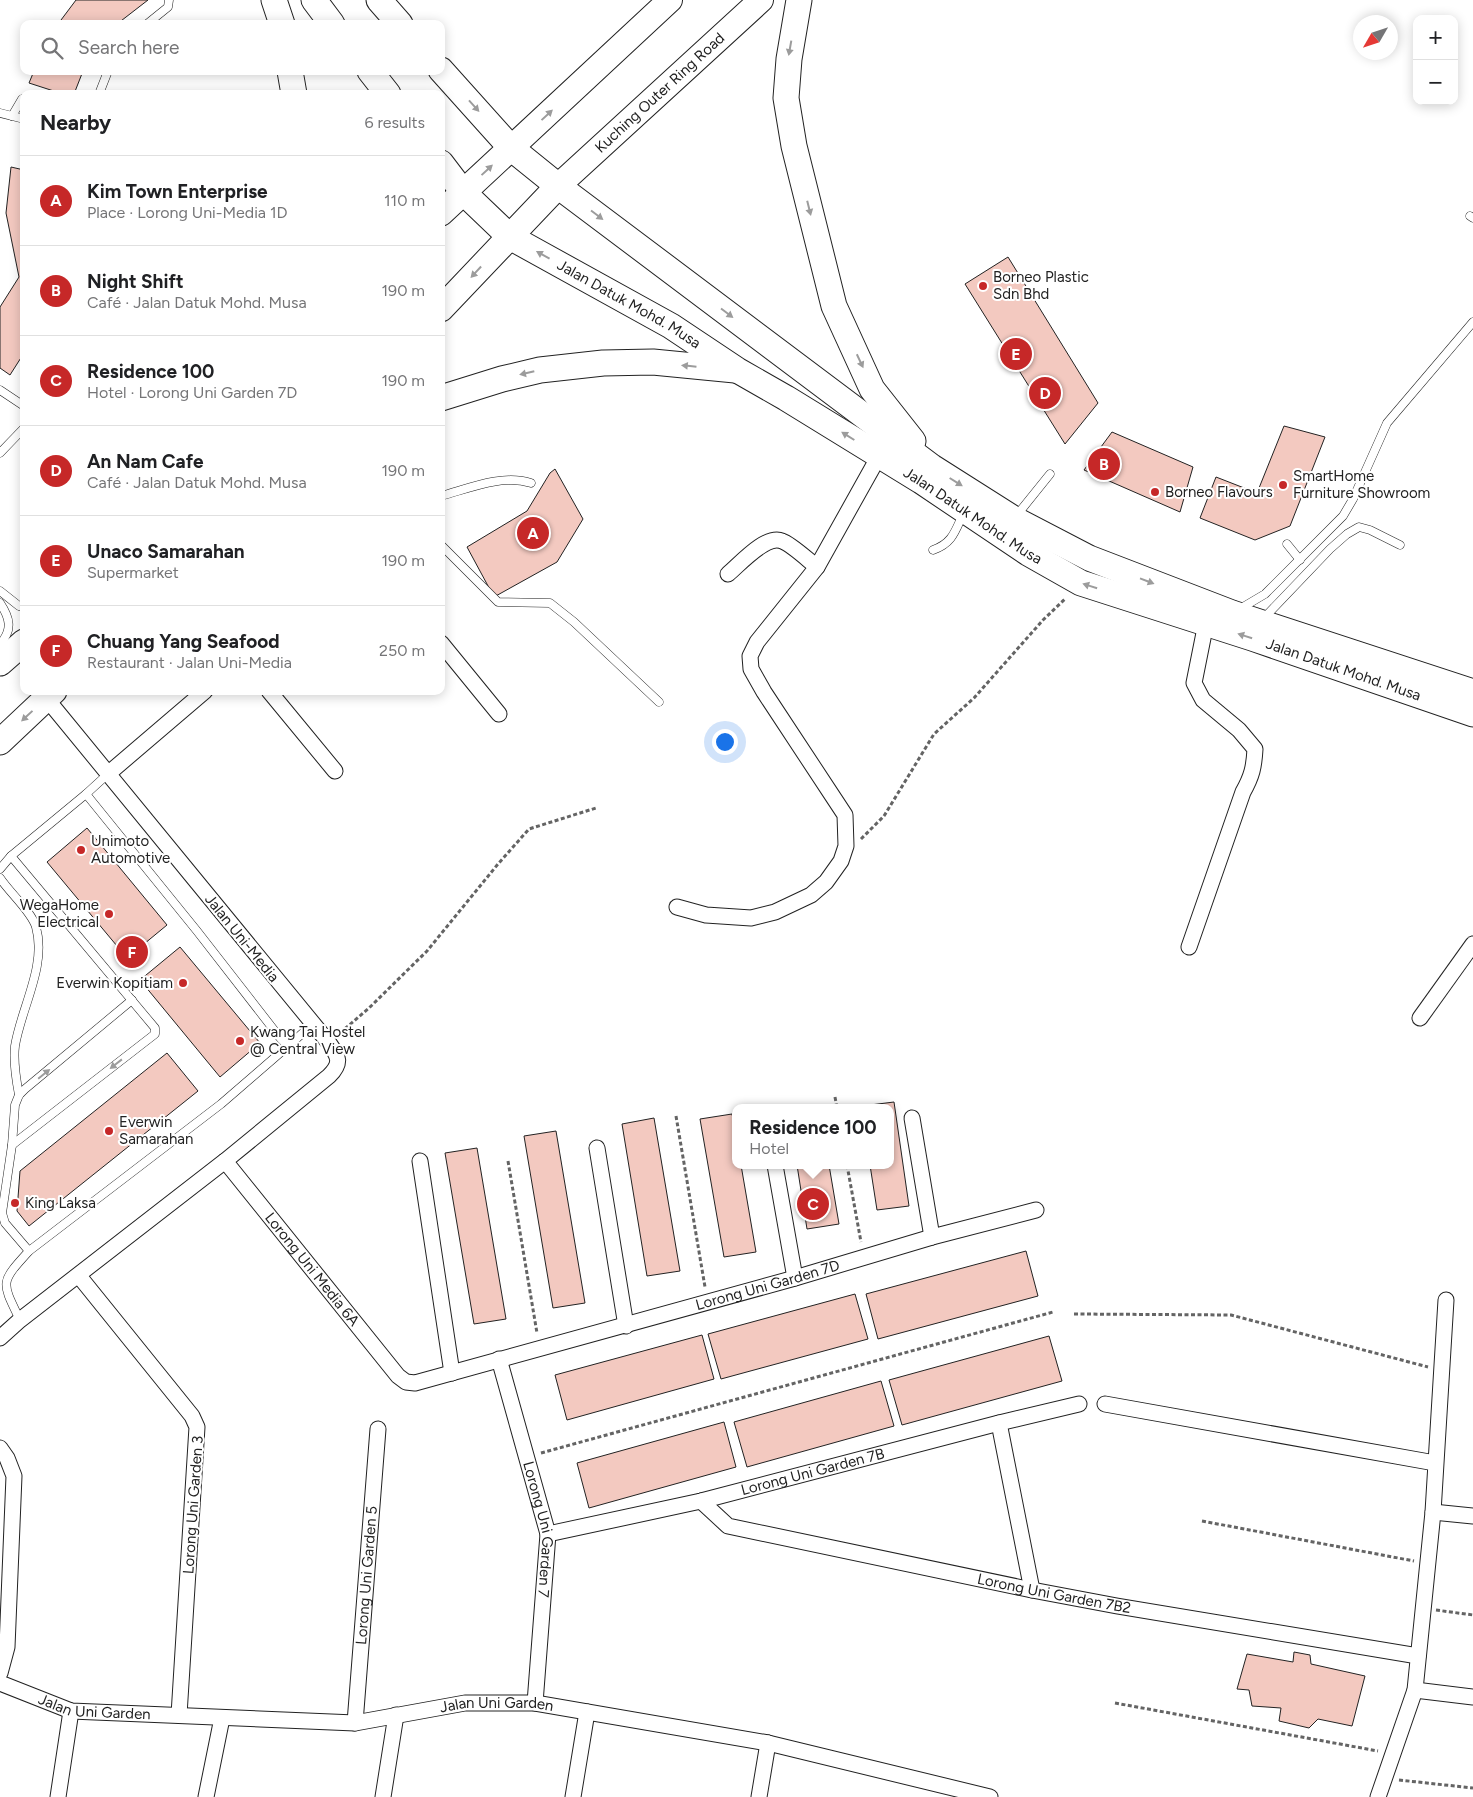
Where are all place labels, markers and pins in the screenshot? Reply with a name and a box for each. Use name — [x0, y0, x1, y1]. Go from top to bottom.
place label: Borneo Plastic Sdn Bhd — [993, 268, 1089, 303]
marker: Borneo Plastic Sdn Bhd — [977, 280, 989, 292]
pin: E — [1000, 335, 1032, 373]
pin: D — [1029, 374, 1061, 412]
pin: B — [1088, 445, 1120, 483]
place label: SmartHome Furniture Showroom — [1293, 467, 1430, 502]
marker: SmartHome Furniture Showroom — [1277, 479, 1289, 491]
place label: Borneo Flavours — [1165, 483, 1273, 501]
marker: Borneo Flavours — [1149, 486, 1161, 498]
pin: A — [517, 514, 549, 552]
place label: Unimoto Automotive — [91, 832, 170, 867]
marker: Unimoto Automotive — [75, 844, 87, 856]
place label: WegaHome Electrical — [20, 896, 99, 931]
marker: WegaHome Electrical — [103, 908, 115, 920]
pin: F — [116, 933, 148, 971]
place label: Everwin Kopitiam — [56, 974, 173, 992]
marker: Everwin Kopitiam — [177, 977, 189, 989]
place label: Kwang Tai Hostel @ Central View — [250, 1023, 365, 1058]
marker: Kwang Tai Hostel @ Central View — [234, 1035, 246, 1047]
place label: Everwin Samarahan — [119, 1113, 193, 1148]
marker: Everwin Samarahan — [103, 1125, 115, 1137]
pin: C — [797, 1185, 829, 1223]
place label: King Laksa — [25, 1194, 96, 1212]
marker: King Laksa — [9, 1197, 21, 1209]

